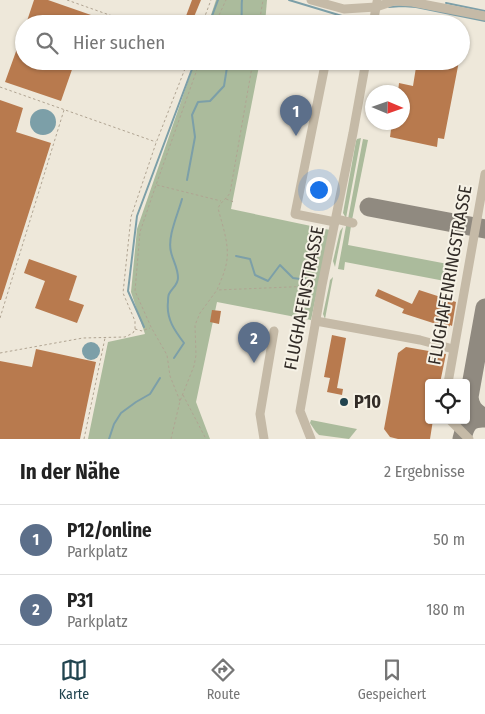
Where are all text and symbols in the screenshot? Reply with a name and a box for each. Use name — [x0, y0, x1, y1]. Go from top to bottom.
search box — [15, 15, 470, 70]
icon: search — [33, 29, 61, 57]
text: Hier suchen — [73, 31, 165, 54]
north arrow — [365, 85, 410, 130]
pin: 1 — [280, 95, 312, 136]
your location — [306, 177, 332, 203]
street label: FLUGHAFENRINGSTRASSE — [423, 183, 477, 367]
street label: FLUGHAFENSTRASSE — [279, 224, 329, 372]
pin: 2 — [238, 322, 270, 363]
map controls — [425, 379, 470, 424]
button: locate — [425, 379, 470, 424]
place label: P10 — [354, 391, 381, 413]
marker: P10 — [338, 396, 350, 408]
text: In der Nähe — [20, 459, 120, 485]
text: 2 Ergebnisse — [384, 462, 465, 481]
text: P12/online — [67, 519, 152, 542]
text: 1 — [33, 530, 39, 549]
text: 50 m — [433, 530, 465, 549]
text: Parkplatz — [67, 542, 127, 561]
text: P31 — [67, 589, 94, 612]
text: 2 — [32, 600, 40, 619]
text: 180 m — [426, 600, 465, 619]
text: Parkplatz — [67, 612, 127, 631]
tab: Karte — [59, 656, 89, 703]
tab: Route — [207, 656, 240, 703]
tab: Gespeichert — [358, 656, 426, 703]

